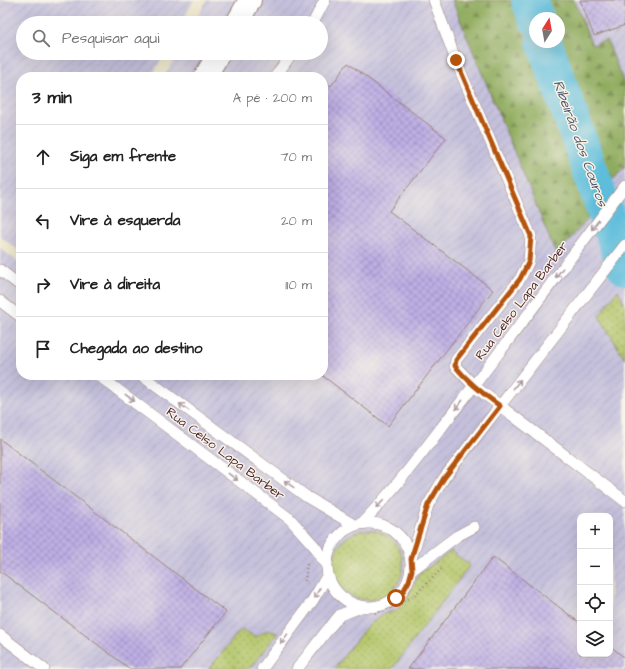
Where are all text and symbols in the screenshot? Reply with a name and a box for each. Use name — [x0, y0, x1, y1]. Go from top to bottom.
north arrow — [529, 12, 565, 48]
search box — [16, 16, 328, 60]
icon: search — [30, 27, 52, 49]
text: Pesquisar aqui — [62, 28, 159, 49]
route end — [447, 51, 465, 69]
water label: Ribeirão dos Couros — [548, 77, 613, 210]
text: 3 min — [32, 86, 72, 110]
text: A pé · 200 m — [233, 89, 312, 107]
icon: ahead — [32, 146, 54, 168]
text: Siga em frente — [70, 146, 176, 167]
text: 70 m — [280, 148, 312, 166]
icon: left — [32, 210, 54, 232]
text: Vire à esquerda — [70, 210, 180, 231]
text: 20 m — [281, 212, 312, 230]
one-way arrow — [591, 220, 599, 231]
street label: Rua Celso Lapa Barber — [471, 238, 572, 364]
one-way arrow — [555, 268, 563, 279]
icon: right — [32, 274, 54, 296]
text: Vire à direita — [70, 274, 160, 295]
text: 110 m — [285, 276, 312, 294]
icon: arrive — [32, 338, 54, 360]
text: Chegada ao destino — [70, 338, 203, 359]
one-way arrow — [513, 378, 522, 389]
one-way arrow — [124, 394, 135, 403]
one-way arrow — [455, 400, 463, 411]
street label: Rua Celso Lapa Barber — [162, 403, 288, 504]
one-way arrow — [179, 403, 190, 411]
one-way arrow — [228, 472, 239, 481]
one-way arrow — [284, 479, 295, 488]
one-way arrow — [376, 499, 385, 509]
map controls — [577, 513, 613, 657]
button: + — [577, 513, 613, 549]
button: − — [577, 549, 613, 585]
button: locate — [577, 585, 613, 621]
one-way arrow — [313, 587, 321, 599]
route start — [387, 589, 405, 607]
button: layers — [577, 621, 613, 657]
one-way arrow — [280, 634, 288, 645]

